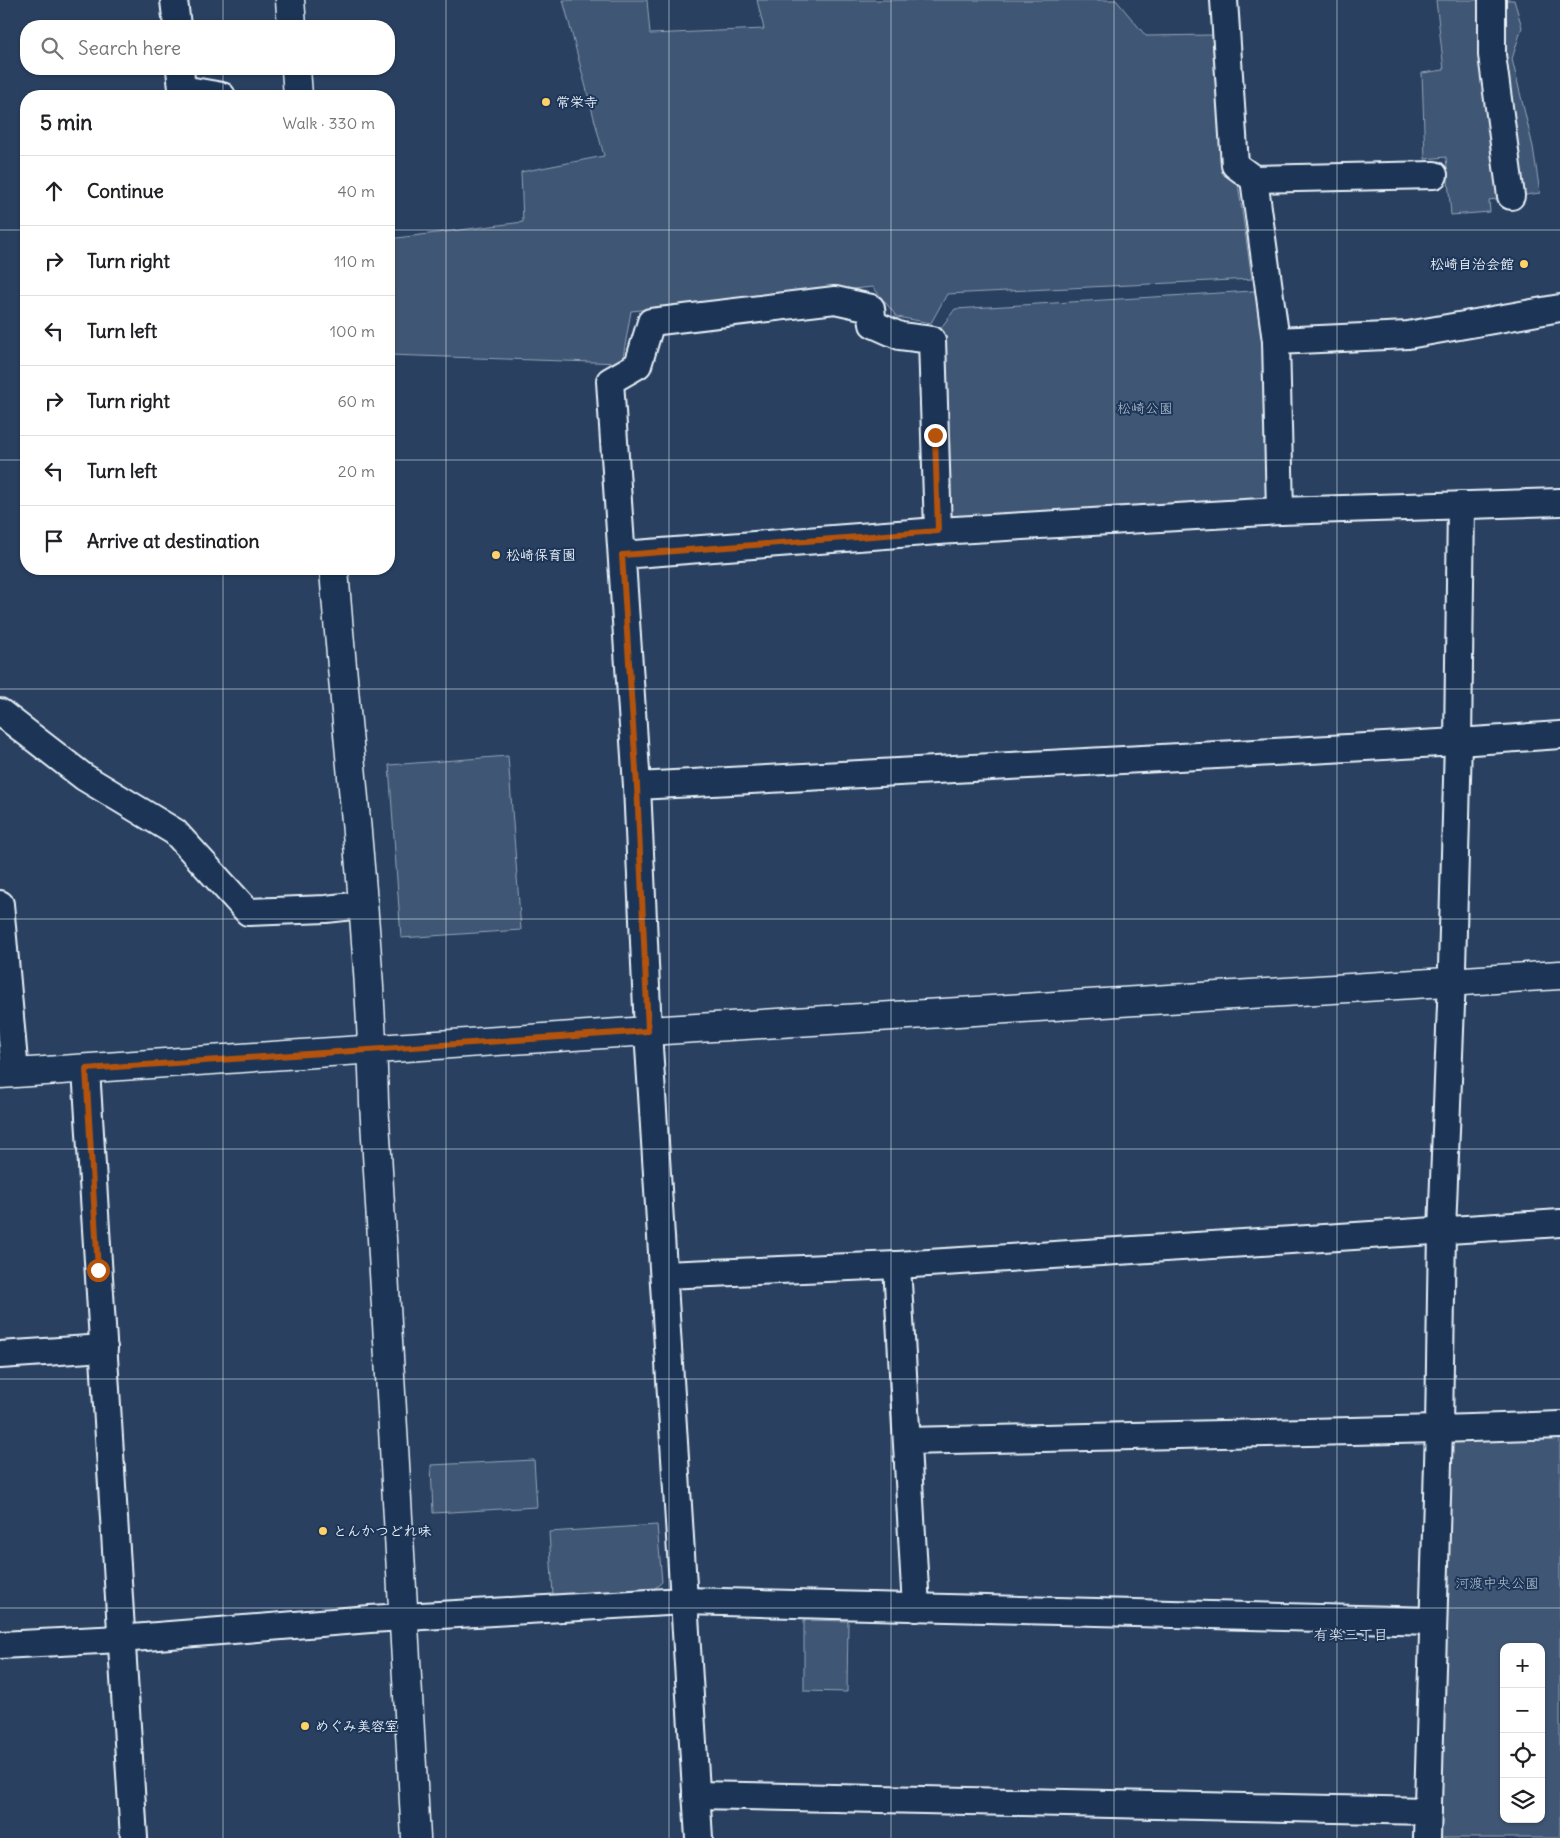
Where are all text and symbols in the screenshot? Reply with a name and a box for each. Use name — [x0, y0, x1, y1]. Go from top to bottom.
search box — [20, 20, 395, 75]
icon: search — [38, 34, 66, 62]
text: Search here — [78, 36, 181, 60]
place label: 常栄寺 — [556, 93, 598, 111]
marker: 常栄寺 — [540, 96, 552, 108]
text: 5 min — [40, 109, 92, 136]
text: Walk · 330 m — [282, 113, 375, 133]
icon: ahead — [40, 177, 68, 205]
text: Continue — [87, 179, 164, 203]
text: 40 m — [337, 181, 375, 201]
icon: right — [40, 247, 68, 275]
text: Turn right — [87, 249, 170, 273]
text: 110 m — [334, 251, 375, 271]
place label: 松崎自治会館 — [1430, 255, 1514, 273]
marker: 松崎自治会館 — [1518, 258, 1530, 270]
icon: left — [40, 317, 68, 345]
text: Turn left — [87, 319, 157, 343]
text: 100 m — [330, 321, 375, 341]
icon: right — [40, 387, 68, 415]
text: Turn right — [87, 389, 170, 413]
text: 60 m — [337, 391, 375, 411]
park label: 松崎公園 — [1117, 399, 1173, 417]
route end — [924, 424, 947, 447]
icon: left — [40, 457, 68, 485]
text: Turn left — [87, 459, 157, 483]
text: 20 m — [338, 461, 375, 481]
icon: arrive — [40, 527, 68, 555]
text: Arrive at destination — [87, 529, 260, 553]
place label: 松崎保育園 — [506, 546, 576, 564]
marker: 松崎保育園 — [490, 549, 502, 561]
route start — [87, 1259, 110, 1282]
place label: とんかつどれ味 — [333, 1522, 432, 1540]
marker: とんかつどれ味 — [317, 1525, 329, 1537]
park label: 河渡中央公園 — [1455, 1574, 1539, 1592]
district label: 有楽三丁目 — [1313, 1625, 1389, 1644]
map controls — [1500, 1643, 1545, 1823]
button: + — [1500, 1643, 1545, 1688]
button: − — [1500, 1688, 1545, 1733]
place label: めぐみ美容室 — [315, 1717, 399, 1735]
marker: めぐみ美容室 — [299, 1720, 311, 1732]
button: locate — [1500, 1733, 1545, 1778]
button: layers — [1500, 1778, 1545, 1823]

